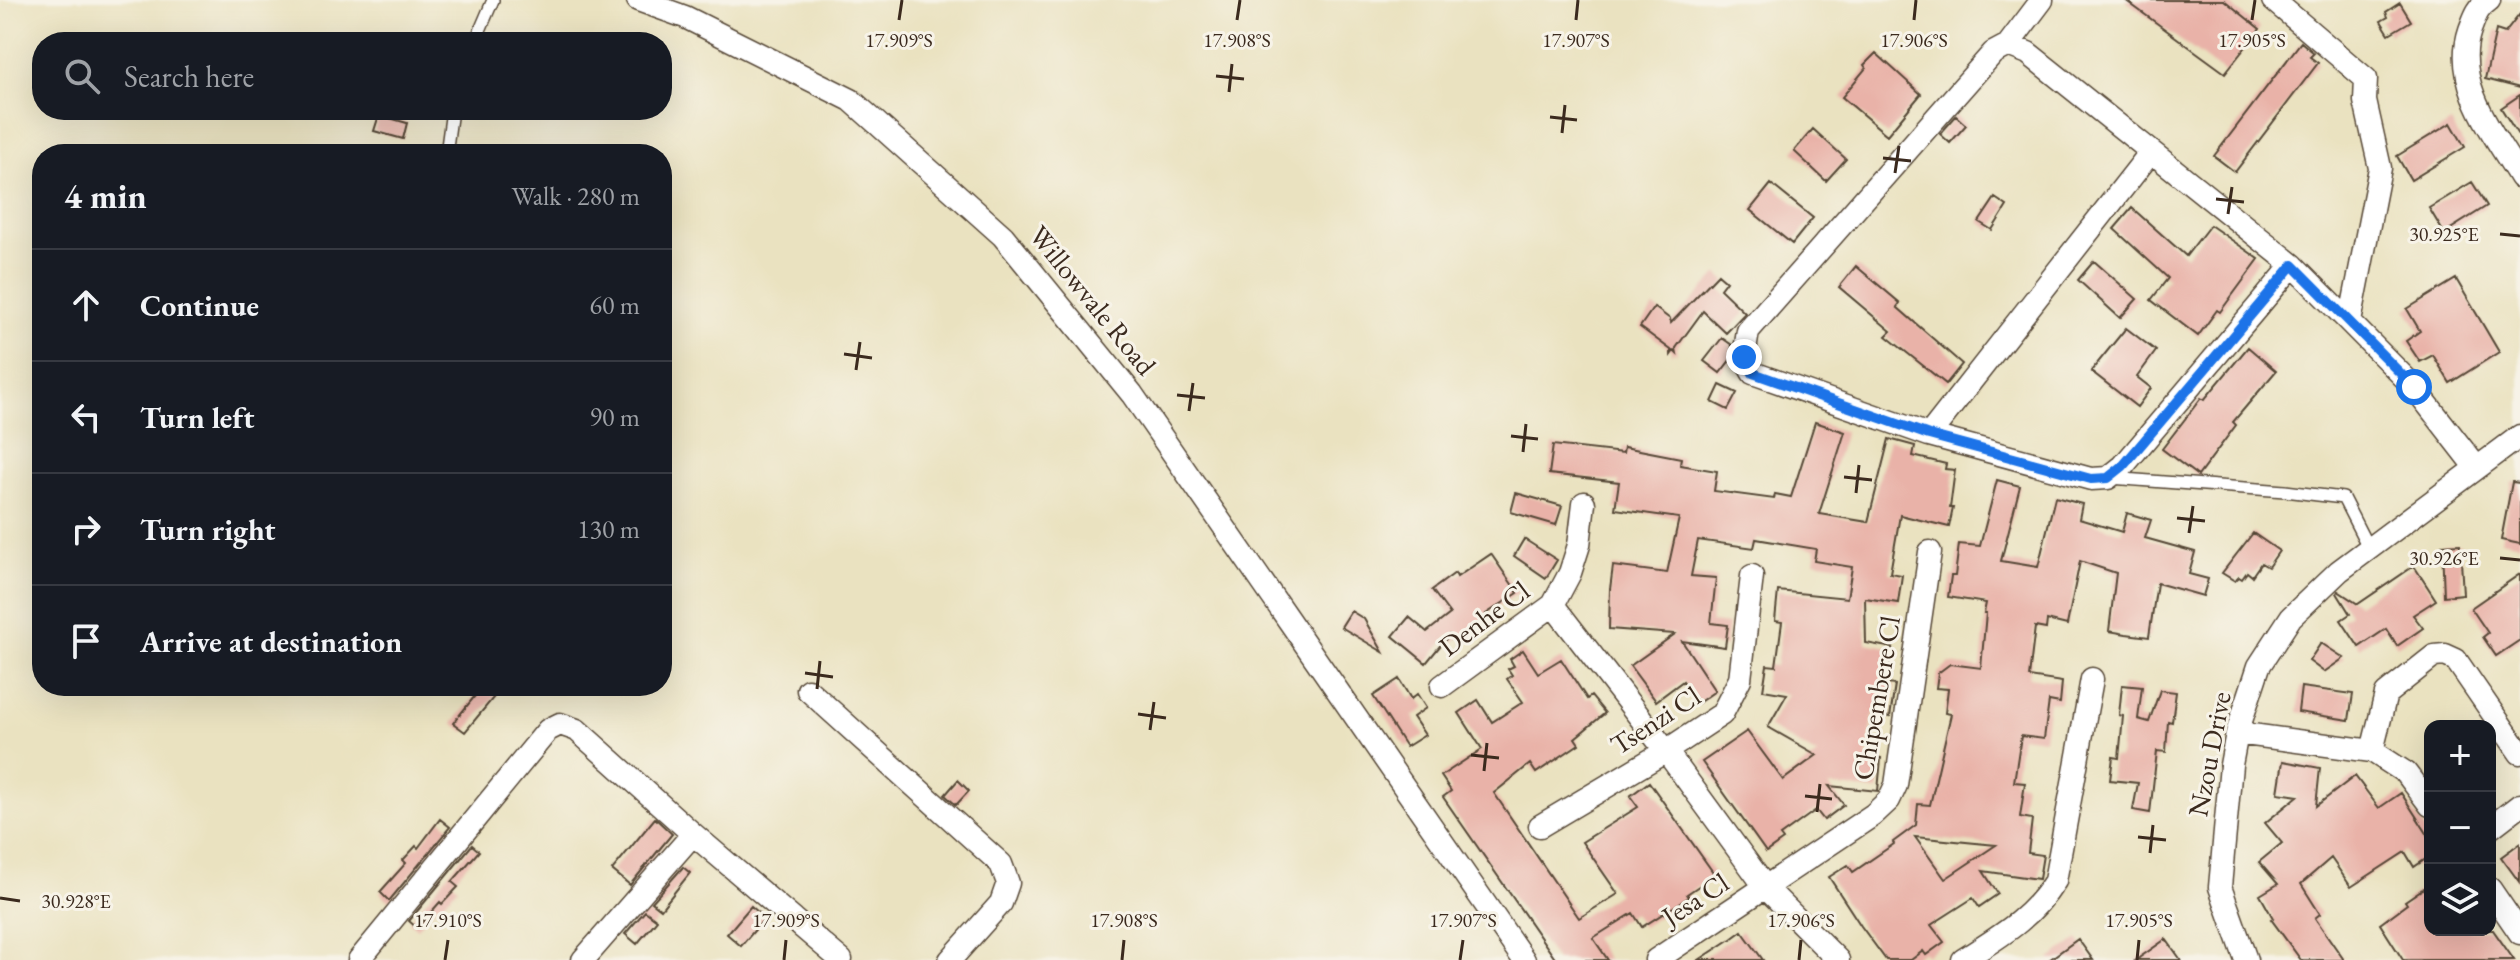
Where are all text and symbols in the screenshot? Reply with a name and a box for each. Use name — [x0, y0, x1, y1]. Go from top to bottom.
text: 17.909°S — [865, 27, 933, 53]
text: 17.908°S — [1203, 27, 1271, 53]
text: 17.907°S — [1542, 27, 1610, 53]
text: 17.906°S — [1880, 27, 1948, 53]
text: 17.905°S — [2218, 27, 2286, 53]
search box — [32, 32, 672, 120]
icon: search — [60, 54, 104, 98]
text: Search here — [124, 57, 254, 96]
text: 4 min — [64, 174, 147, 218]
text: Walk · 280 m — [512, 179, 640, 213]
street label: Willowvale Road — [1021, 218, 1165, 383]
text: 30.925°E — [2409, 221, 2479, 247]
icon: ahead — [64, 283, 108, 327]
text: Continue — [140, 286, 259, 325]
text: 60 m — [590, 288, 640, 322]
route end — [1726, 339, 1762, 375]
route start — [2396, 369, 2432, 405]
icon: left — [64, 395, 108, 439]
text: Turn left — [140, 398, 254, 437]
text: 90 m — [590, 400, 640, 434]
icon: right — [64, 507, 108, 551]
text: Turn right — [140, 510, 276, 549]
text: 130 m — [577, 512, 640, 546]
text: 30.926°E — [2409, 545, 2479, 571]
street label: Denhe Cl — [1431, 572, 1537, 664]
street label: Chipembere Cl — [1844, 613, 1908, 783]
icon: arrive — [64, 619, 108, 663]
text: Arrive at destination — [140, 622, 402, 661]
street label: Tsenzi Cl — [1603, 677, 1707, 762]
street label: Nzou Drive — [2179, 688, 2239, 820]
map controls — [2424, 720, 2496, 936]
button: + — [2424, 720, 2496, 792]
button: − — [2424, 792, 2496, 864]
street label: Jesa Cl — [1653, 864, 1736, 935]
button: layers — [2424, 864, 2496, 936]
text: 30.928°E — [41, 888, 111, 914]
text: 17.910°S — [414, 907, 482, 933]
text: 17.909°S — [752, 907, 820, 933]
text: 17.908°S — [1090, 907, 1158, 933]
text: 17.907°S — [1429, 907, 1497, 933]
text: 17.906°S — [1767, 907, 1835, 933]
text: 17.905°S — [2105, 907, 2173, 933]

